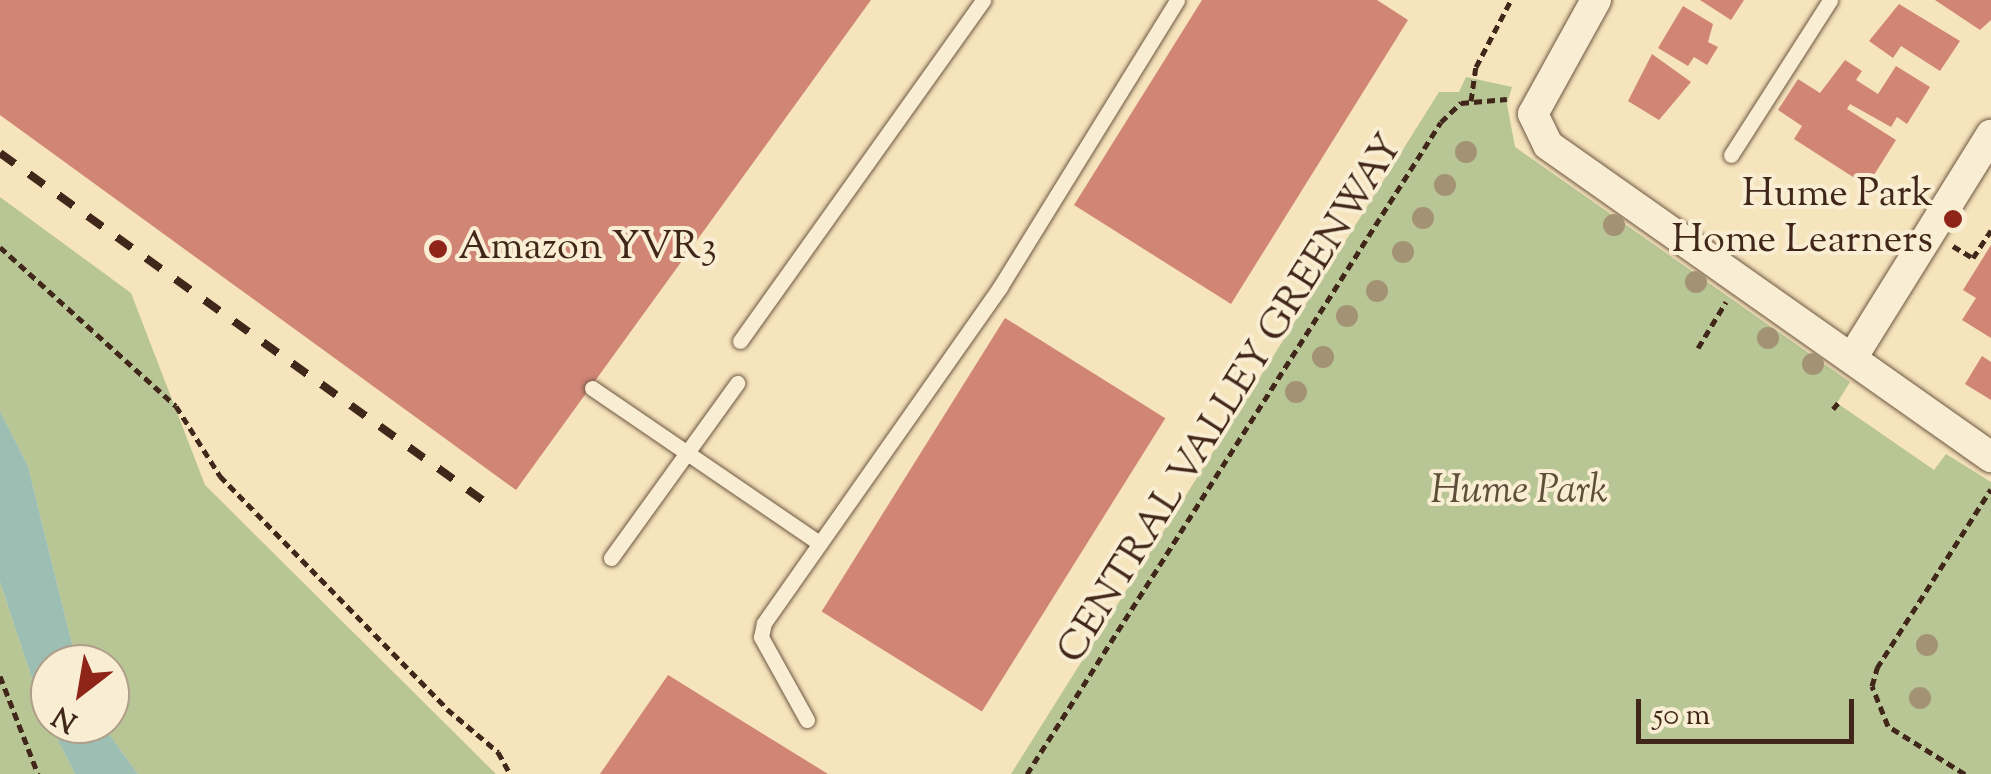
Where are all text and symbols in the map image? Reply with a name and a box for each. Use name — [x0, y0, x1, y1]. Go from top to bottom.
street label: CENTRAL VALLEY GREENWAY — [1049, 127, 1415, 673]
place label: Hume Park Home Learners — [1671, 172, 1933, 266]
marker: Hume Park Home Learners — [1942, 208, 1964, 230]
place label: Amazon YVR3 — [458, 225, 717, 273]
marker: Amazon YVR3 — [427, 238, 449, 260]
park label: Hume Park — [1430, 469, 1608, 517]
north arrow — [30, 644, 130, 744]
scale bar — [1641, 679, 1858, 741]
text: N — [46, 695, 85, 741]
text: 50 m — [1653, 695, 1710, 738]

